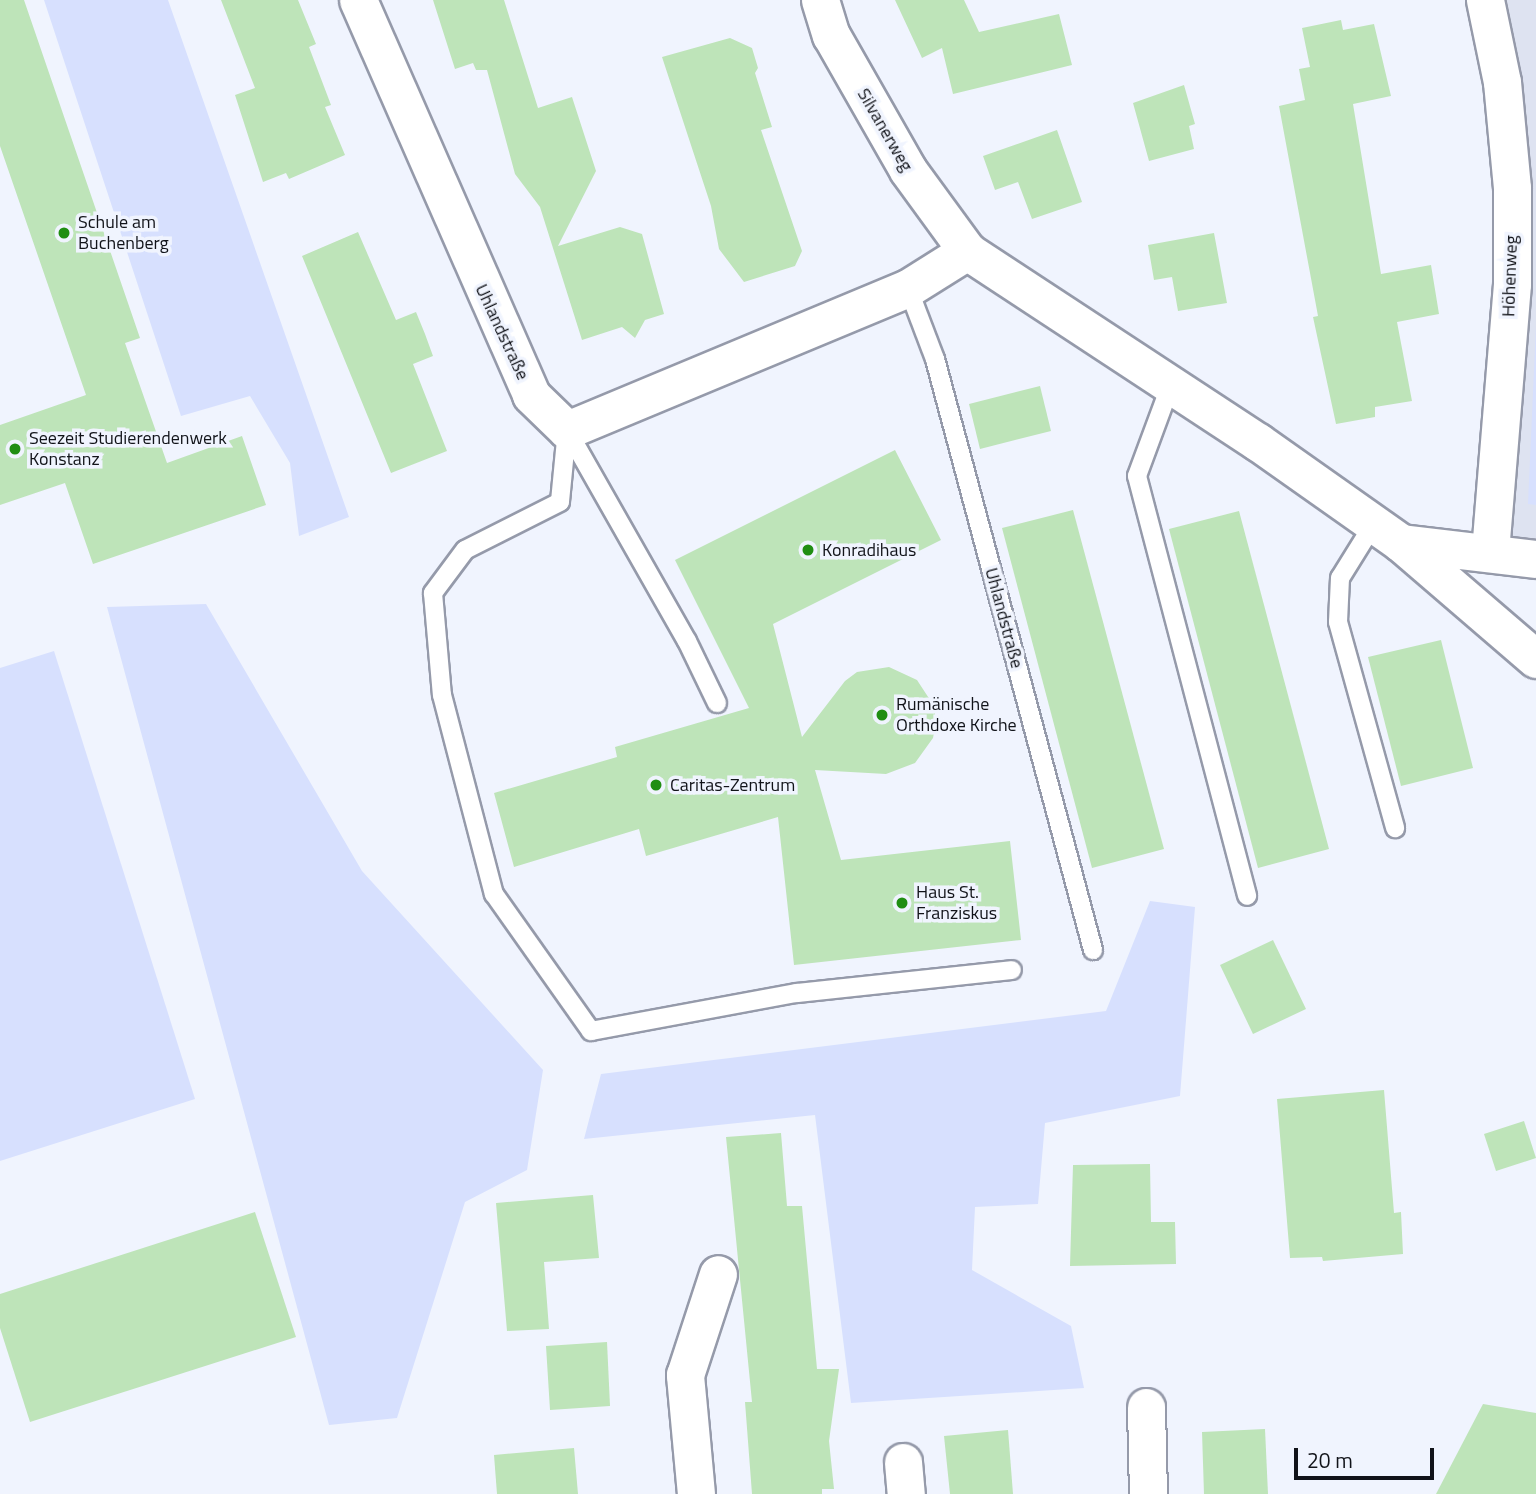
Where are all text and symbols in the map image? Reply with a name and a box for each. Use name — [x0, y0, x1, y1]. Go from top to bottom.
street label: Silvanerweg — [853, 85, 917, 175]
place label: Schule am Buchenberg — [78, 212, 169, 255]
marker: Schule am Buchenberg — [56, 225, 72, 241]
street label: Höhenweg — [1498, 235, 1522, 317]
street label: Uhlandstraße — [470, 281, 534, 383]
place label: Seezeit Studierendenwerk Konstanz — [29, 428, 227, 471]
marker: Seezeit Studierendenwerk Konstanz — [7, 441, 23, 457]
place label: Konradihaus — [822, 539, 916, 561]
marker: Konradihaus — [800, 542, 816, 558]
street label: Uhlandstraße — [980, 565, 1028, 671]
place label: Rumänische Orthdoxe Kirche — [896, 694, 1017, 736]
marker: Rumänische Orthdoxe Kirche — [874, 707, 890, 723]
place label: Caritas-Zentrum — [670, 774, 795, 796]
marker: Caritas-Zentrum — [648, 777, 664, 793]
place label: Haus St. Franziskus — [916, 882, 997, 924]
marker: Haus St. Franziskus — [894, 895, 910, 911]
scale bar — [1298, 1434, 1438, 1478]
text: 20 m — [1307, 1444, 1353, 1476]

